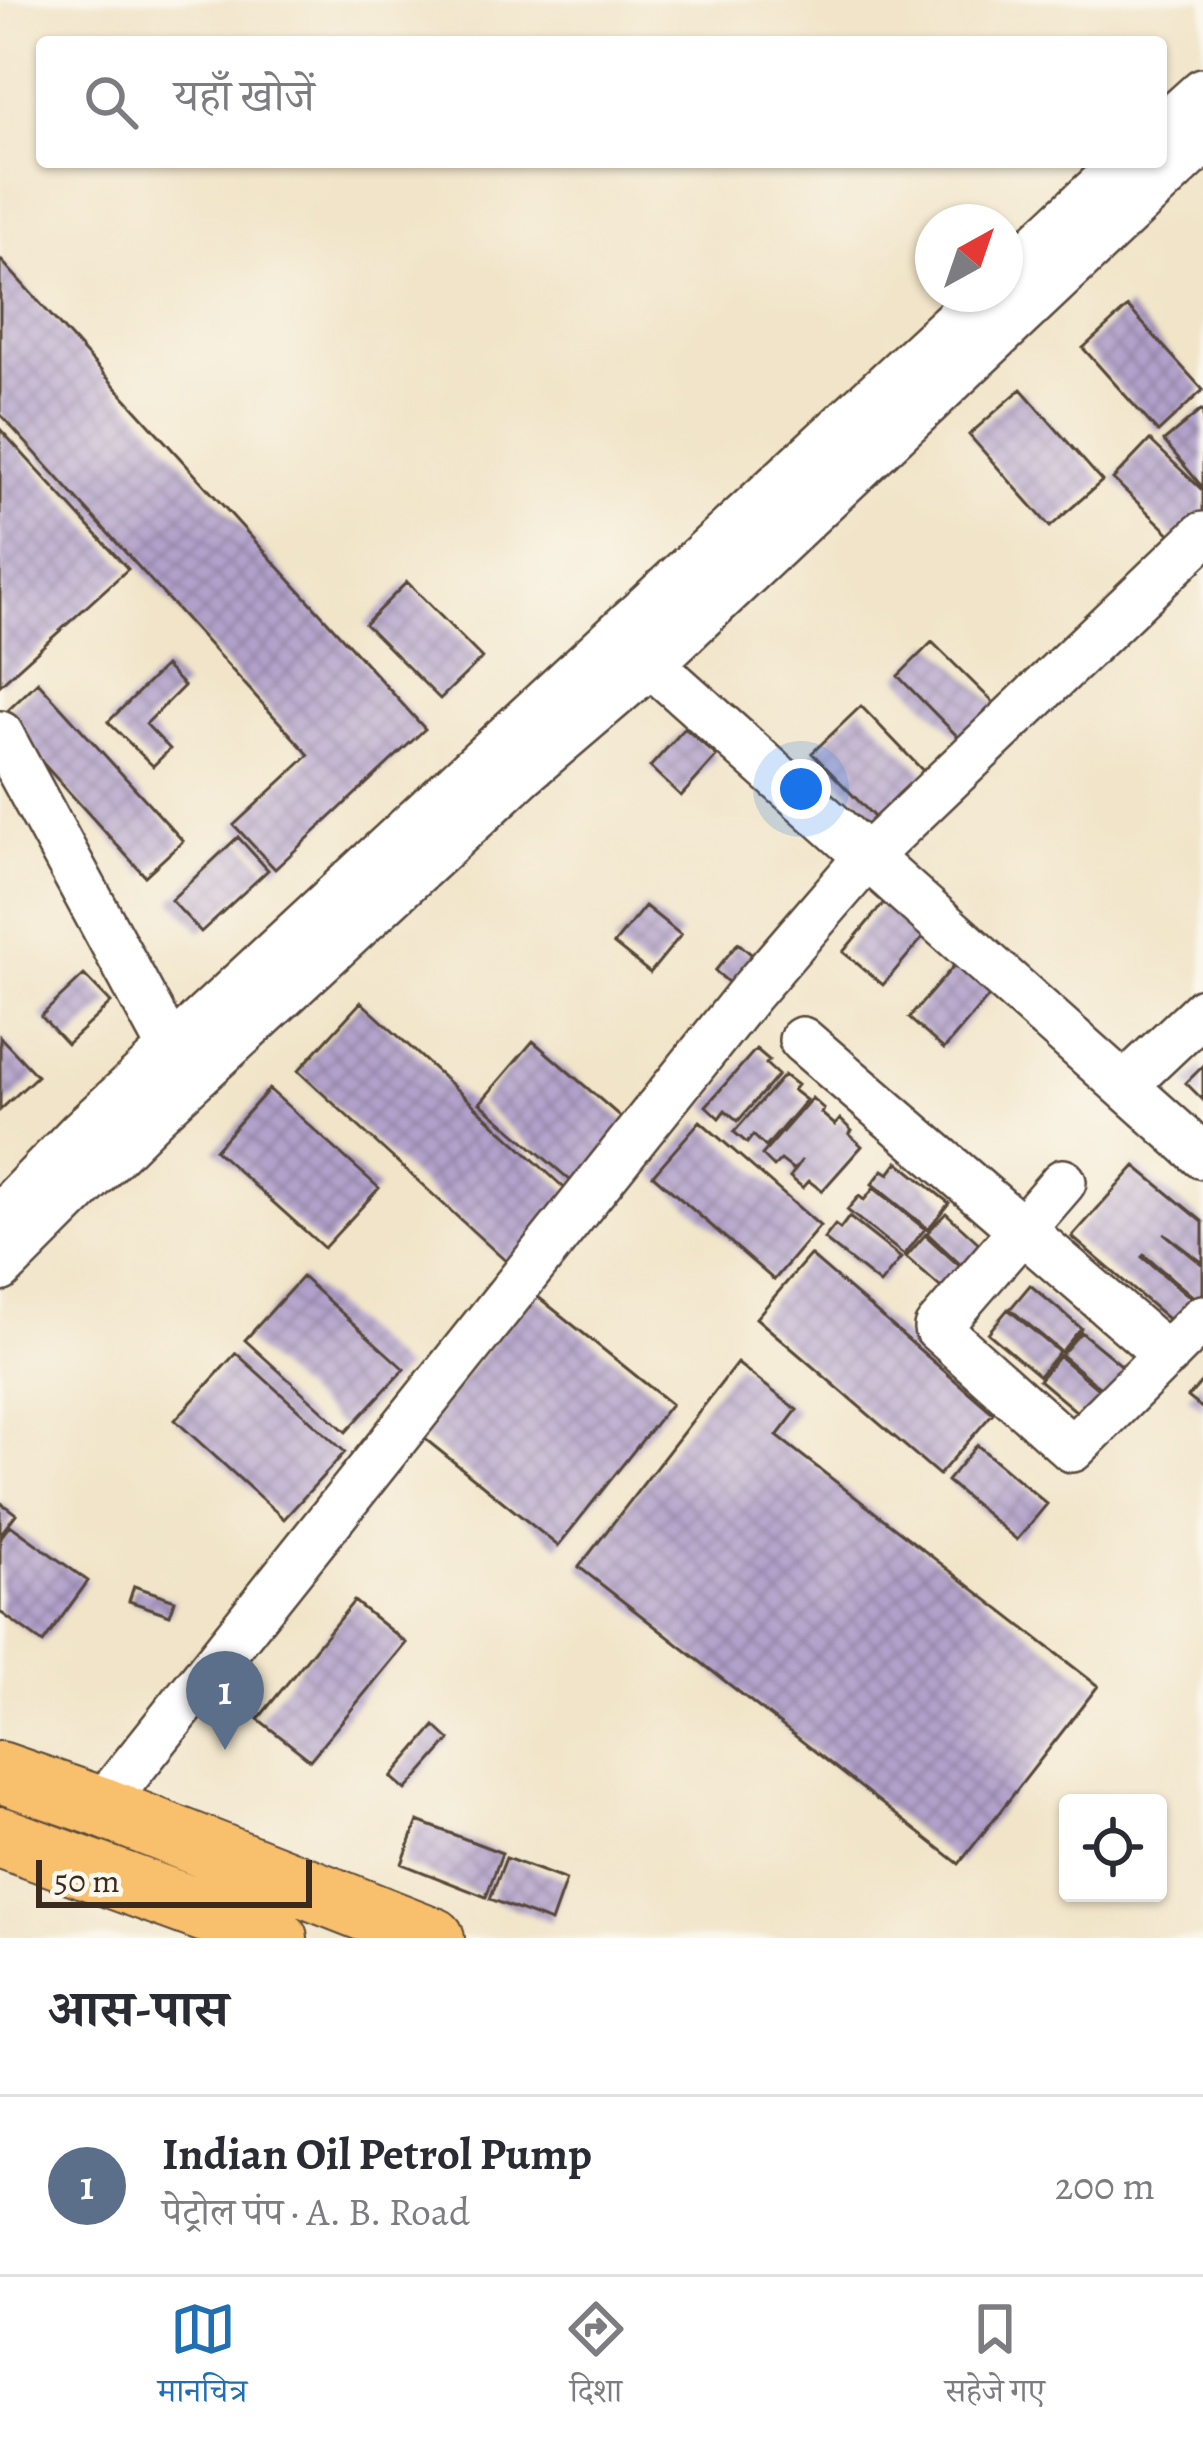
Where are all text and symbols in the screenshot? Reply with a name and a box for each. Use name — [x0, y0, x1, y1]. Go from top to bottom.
search box — [36, 36, 1167, 168]
text: यहाँ खोजें — [174, 65, 315, 127]
icon: search — [78, 69, 144, 135]
north arrow — [915, 204, 1023, 312]
your location — [771, 759, 831, 819]
pin: 1 — [186, 1651, 264, 1750]
map controls — [1059, 1794, 1167, 1902]
button: locate — [1059, 1794, 1167, 1902]
scale bar — [36, 1854, 312, 1907]
text: 50 m — [54, 1858, 120, 1903]
text: आस-पास — [48, 1974, 228, 2044]
text: Indian Oil Petrol Pump — [162, 2123, 592, 2185]
text: 1 — [80, 2159, 94, 2212]
text: 200 m — [1055, 2159, 1155, 2212]
text: पेट्रोल पंप · A. B. Road — [162, 2185, 470, 2238]
tab: मानचित्र — [158, 2296, 247, 2423]
tab: दिशा — [563, 2296, 629, 2423]
tab: सहेजे गए — [945, 2296, 1045, 2423]

